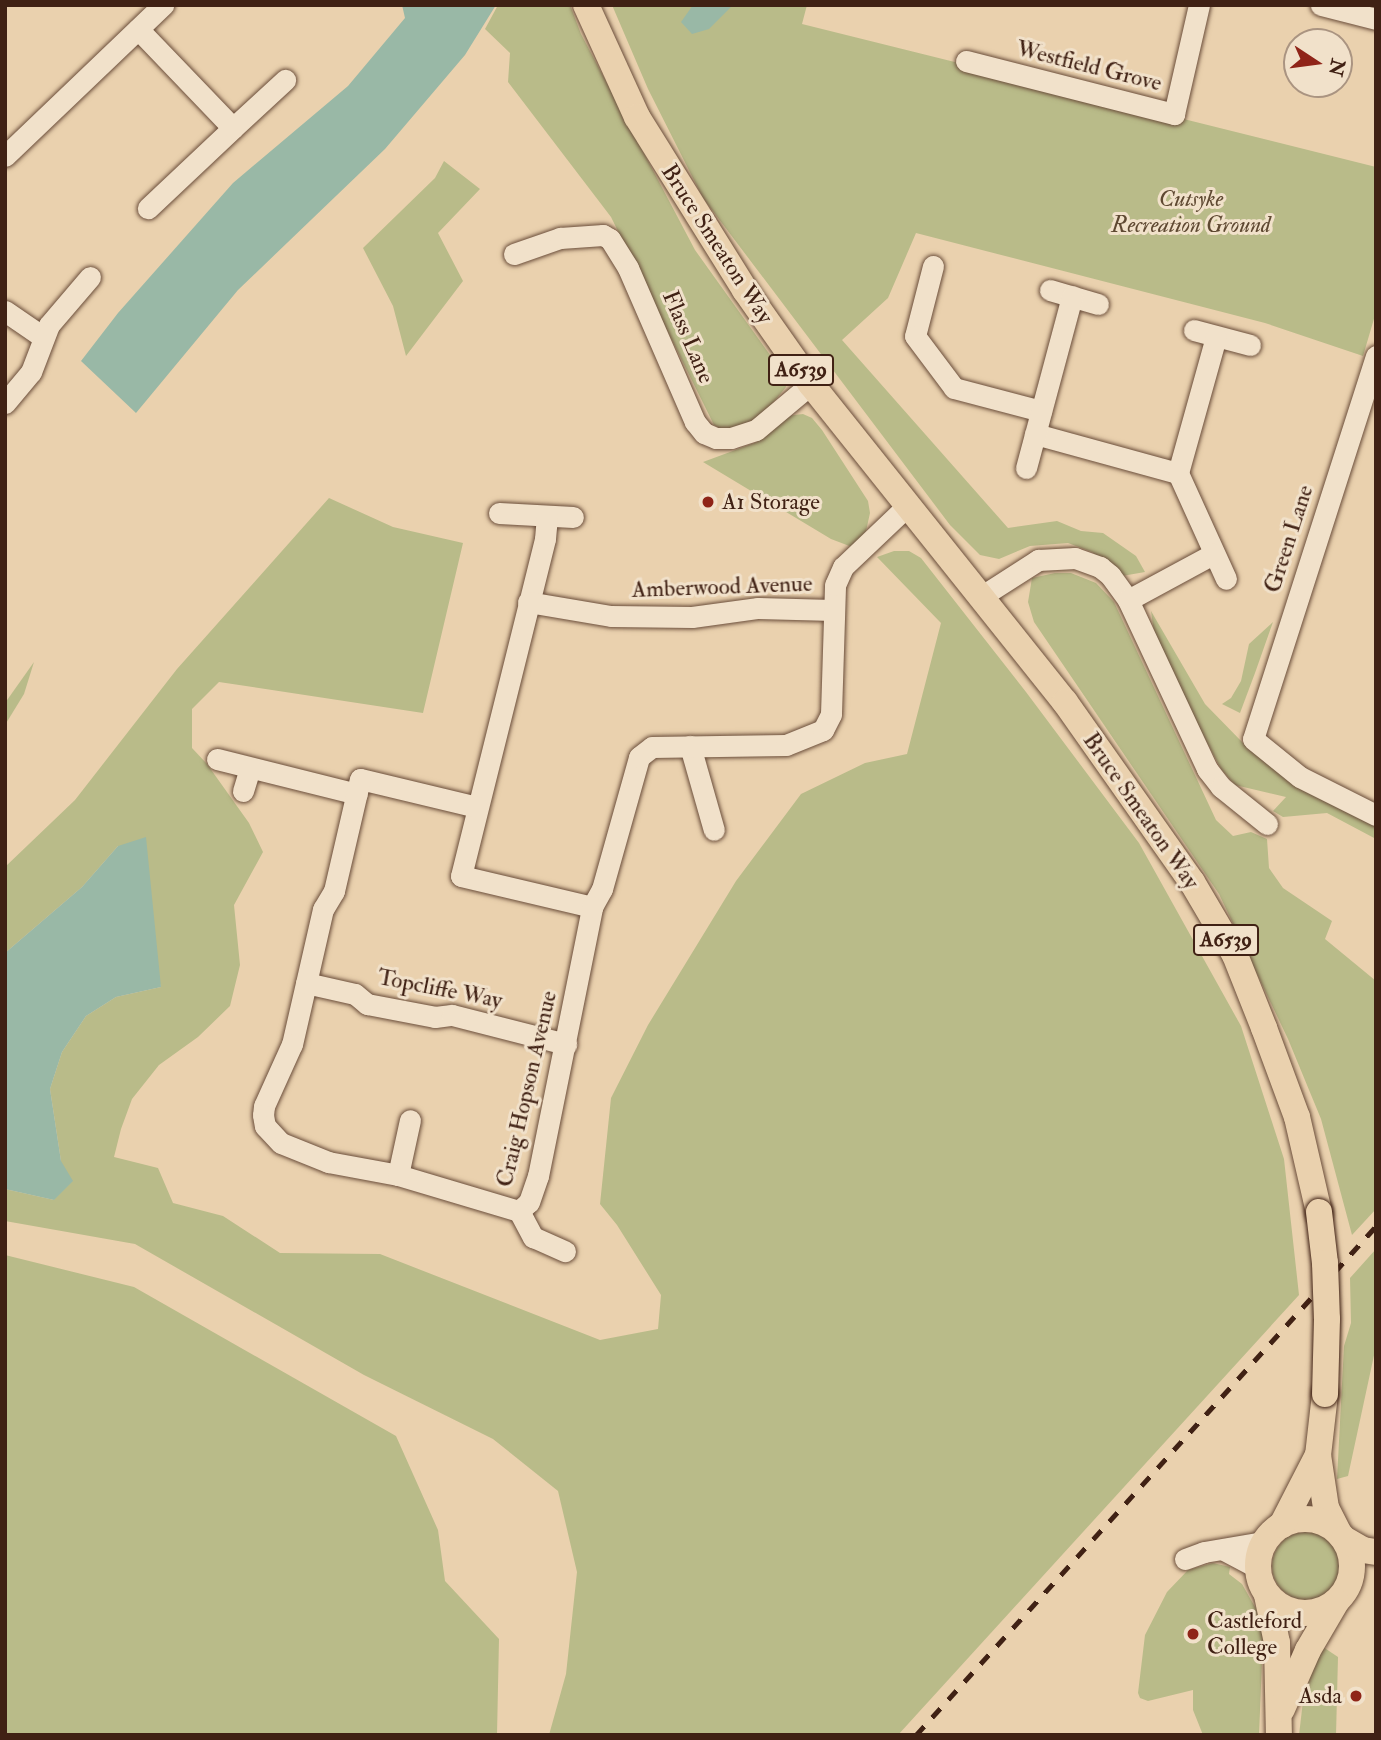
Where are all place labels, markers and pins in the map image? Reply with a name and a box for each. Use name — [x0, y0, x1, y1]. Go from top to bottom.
place label: A1 Storage — [722, 488, 820, 516]
marker: A1 Storage — [700, 494, 716, 510]
place label: Castleford College — [1207, 1607, 1302, 1661]
marker: Castleford College — [1185, 1626, 1201, 1642]
place label: Asda — [1299, 1682, 1342, 1710]
marker: Asda — [1348, 1688, 1364, 1704]

